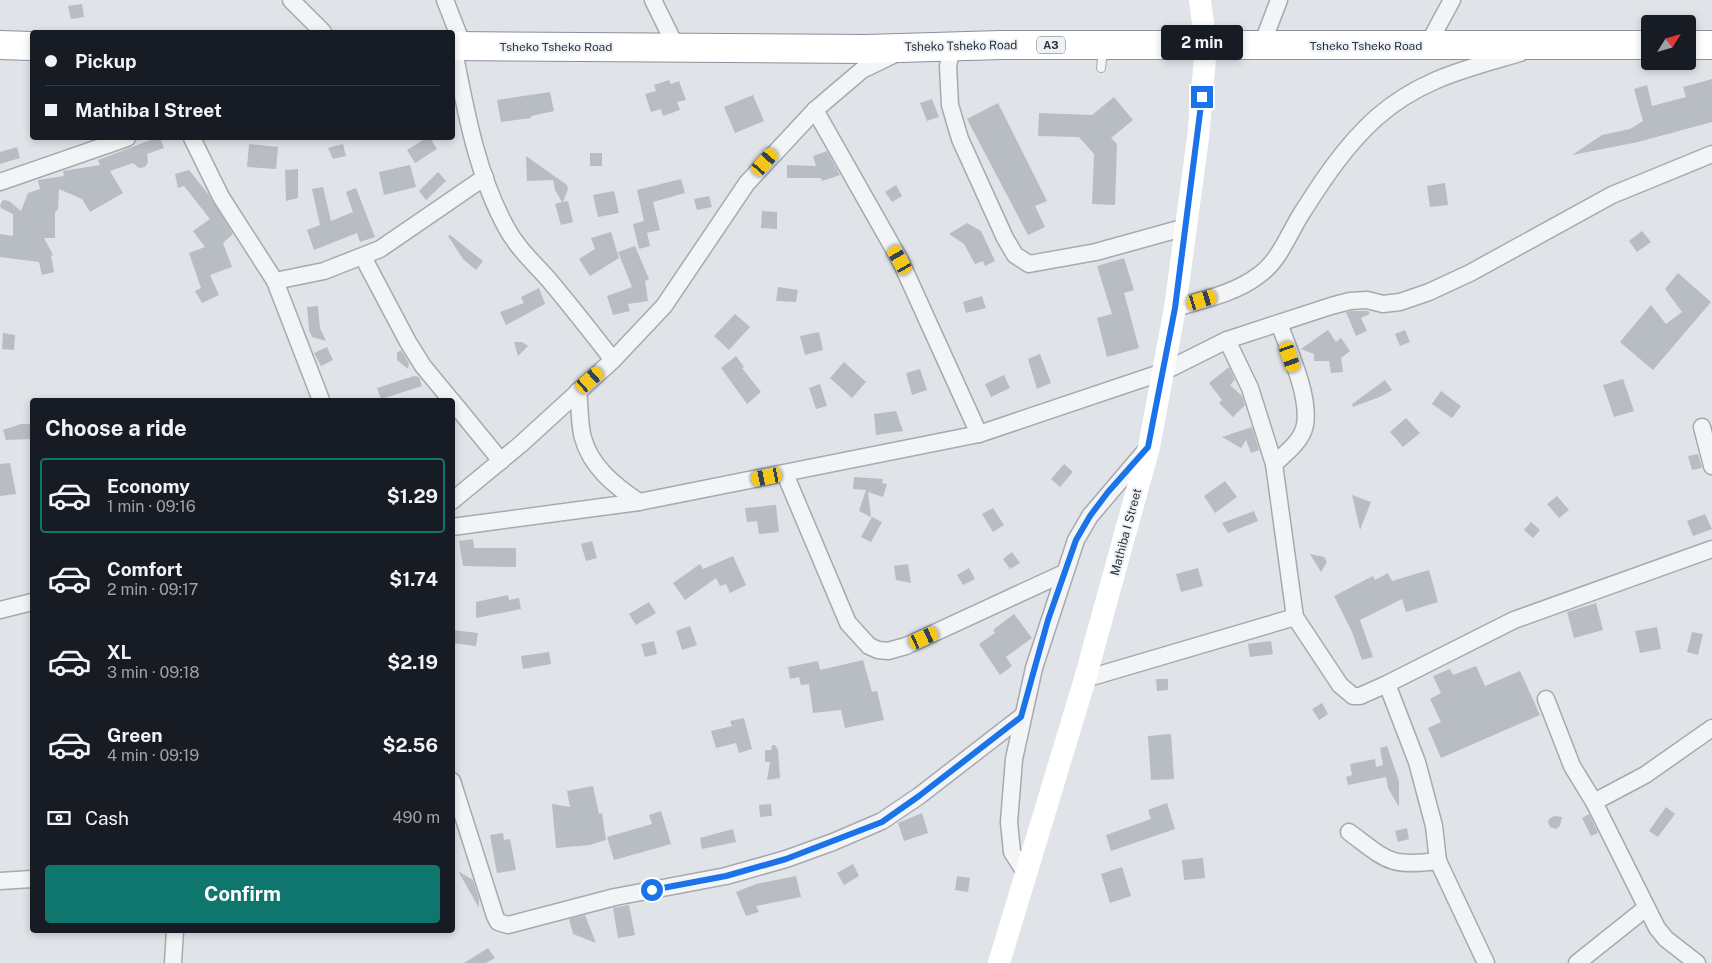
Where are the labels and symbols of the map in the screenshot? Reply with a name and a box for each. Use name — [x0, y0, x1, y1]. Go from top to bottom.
north arrow — [1641, 15, 1696, 70]
callout: 2 min — [1161, 24, 1243, 59]
road number: A3 — [1037, 36, 1065, 54]
street label: Tsheko Tsheko Road — [904, 38, 1018, 54]
street label: Tsheko Tsheko Road — [1310, 39, 1422, 53]
street label: Tsheko Tsheko Road — [500, 40, 612, 54]
route end — [1191, 86, 1213, 108]
car — [749, 146, 780, 178]
car — [886, 243, 913, 277]
car — [1185, 288, 1218, 312]
car — [1278, 340, 1301, 374]
car — [573, 364, 606, 396]
car — [750, 467, 783, 487]
street label: Mathiba I Street — [1108, 487, 1144, 577]
car — [907, 625, 940, 651]
route start — [641, 879, 663, 901]

